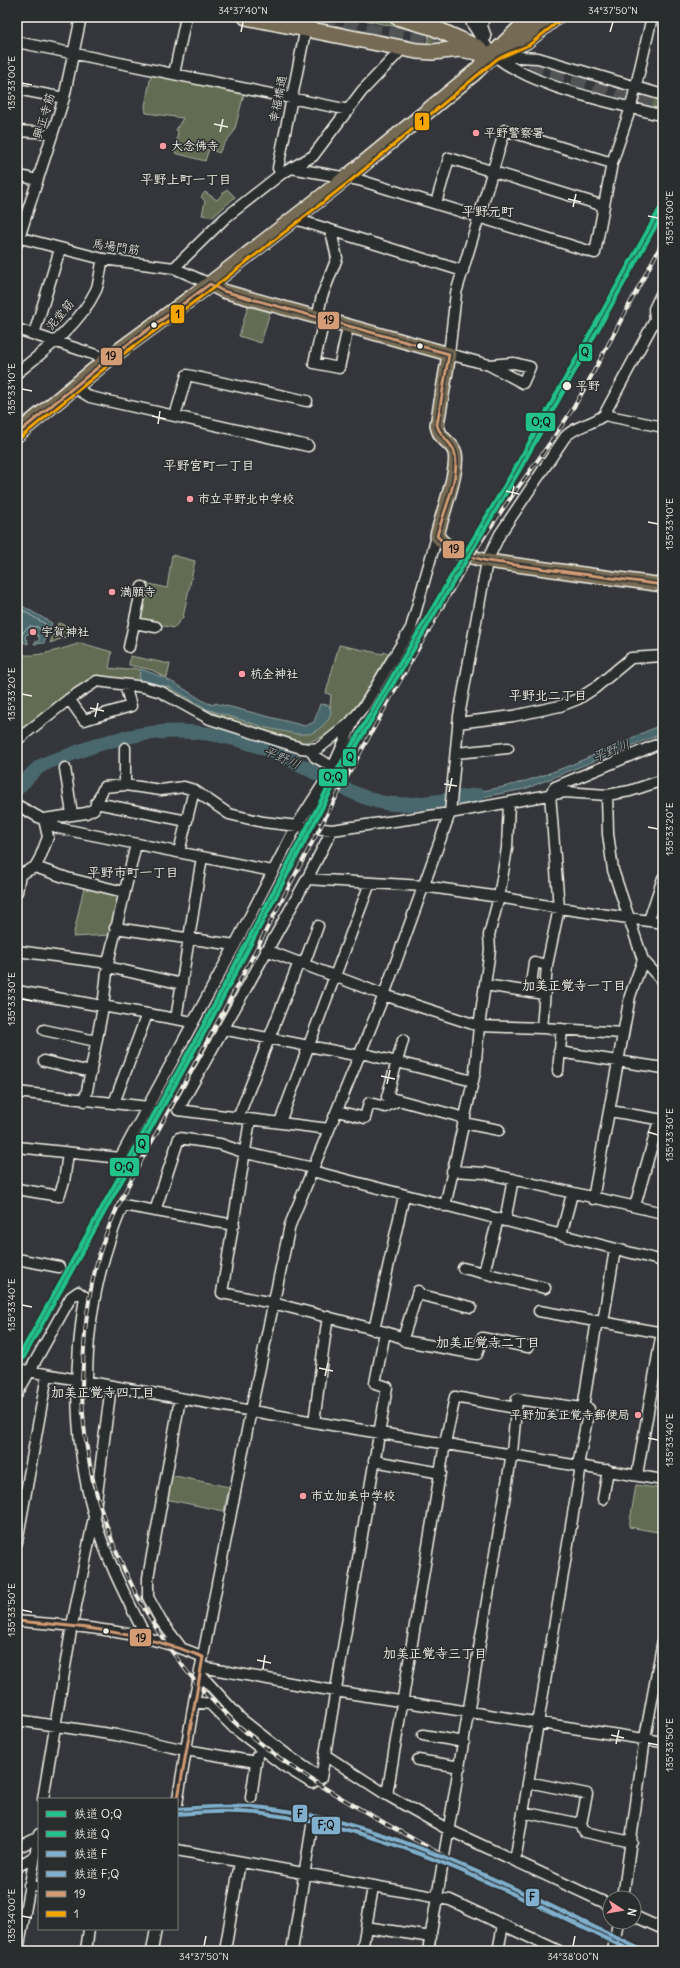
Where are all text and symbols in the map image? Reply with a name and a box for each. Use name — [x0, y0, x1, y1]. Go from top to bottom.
text: 34°37'40"N — [218, 4, 268, 17]
text: 34°37'50"N — [588, 4, 638, 17]
text: 135°33'00"E — [5, 56, 18, 110]
street label: 幸福橋通 — [266, 74, 289, 124]
street label: 興正寺筋 — [29, 91, 58, 141]
line badge: 1 — [414, 112, 430, 131]
text: 1 — [420, 114, 424, 128]
place label: 平野警察署 — [484, 125, 544, 140]
marker: 平野警察署 — [471, 128, 481, 138]
place label: 大念佛寺 — [171, 138, 219, 153]
marker: 大念佛寺 — [158, 141, 168, 151]
district label: 平野上町一丁目 — [140, 171, 232, 188]
text: 135°33'00"E — [663, 191, 676, 245]
district label: 平野元町 — [462, 203, 514, 220]
street label: 馬場門筋 — [91, 235, 141, 258]
street label: 泥堂筋 — [42, 296, 77, 333]
line badge: 1 — [170, 304, 185, 324]
text: 1 — [176, 307, 180, 321]
line badge: 19 — [317, 311, 340, 330]
text: 19 — [324, 313, 334, 327]
unlabelled marker — [149, 320, 159, 330]
unlabelled marker — [415, 341, 425, 351]
line badge: Q — [578, 343, 593, 362]
text: Q — [581, 345, 589, 359]
line badge: 19 — [100, 347, 123, 366]
text: 19 — [106, 349, 116, 363]
text: 135°33'10"E — [5, 363, 18, 415]
place label: 平野 — [576, 378, 600, 393]
marker: 平野 — [561, 380, 573, 392]
line badge: O;Q — [525, 412, 556, 432]
text: O;Q — [531, 415, 551, 429]
district label: 平野宮町一丁目 — [163, 457, 255, 474]
place label: 市立平野北中学校 — [198, 491, 294, 506]
marker: 市立平野北中学校 — [185, 494, 195, 504]
text: 135°33'10"E — [663, 498, 676, 550]
line badge: 19 — [442, 540, 465, 559]
text: 19 — [449, 542, 459, 556]
place label: 満願寺 — [120, 584, 156, 599]
marker: 満願寺 — [107, 587, 117, 597]
place label: 宇賀神社 — [41, 624, 89, 639]
marker: 宇賀神社 — [28, 627, 38, 637]
place label: 杭全神社 — [250, 666, 298, 681]
text: 135°33'20"E — [5, 667, 18, 721]
marker: 杭全神社 — [237, 669, 247, 679]
district label: 平野北二丁目 — [509, 687, 587, 704]
water label: 平野川 — [590, 735, 632, 766]
water label: 平野川 — [261, 742, 303, 773]
line badge: Q — [342, 748, 357, 767]
text: Q — [346, 750, 354, 764]
line badge: O;Q — [318, 768, 348, 787]
text: O;Q — [323, 770, 343, 784]
text: 135°33'20"E — [663, 802, 676, 856]
district label: 平野市町一丁目 — [87, 864, 179, 881]
text: 135°33'30"E — [5, 972, 18, 1026]
district label: 加美正覚寺一丁目 — [522, 977, 626, 994]
text: 135°33'30"E — [663, 1108, 676, 1162]
line badge: Q — [135, 1134, 150, 1154]
text: Q — [138, 1137, 146, 1151]
line badge: O;Q — [109, 1157, 140, 1177]
text: O;Q — [114, 1160, 134, 1174]
text: 135°33'40"E — [5, 1278, 18, 1332]
district label: 加美正覚寺二丁目 — [436, 1334, 540, 1351]
district label: 加美正覚寺四丁目 — [51, 1384, 155, 1401]
place label: 平野加美正覚寺郵便局 — [510, 1407, 630, 1422]
marker: 平野加美正覚寺郵便局 — [633, 1410, 643, 1420]
text: 135°33'40"E — [663, 1413, 676, 1467]
place label: 市立加美中学校 — [311, 1488, 395, 1503]
marker: 市立加美中学校 — [298, 1491, 308, 1501]
text: 135°33'50"E — [5, 1583, 18, 1637]
unlabelled marker — [101, 1626, 111, 1636]
line badge: 19 — [129, 1628, 152, 1647]
text: 19 — [136, 1631, 146, 1645]
district label: 加美正覚寺三丁目 — [383, 1645, 487, 1662]
text: 135°33'50"E — [663, 1718, 676, 1772]
legend — [38, 1798, 178, 1930]
line badge: F — [292, 1804, 308, 1823]
text: 鉄道 O;Q — [74, 1806, 122, 1821]
text: F — [297, 1807, 304, 1821]
line badge: F;Q — [311, 1816, 341, 1835]
text: F;Q — [317, 1818, 335, 1832]
text: 鉄道 Q — [74, 1826, 110, 1841]
text: 鉄道 F — [74, 1846, 108, 1861]
text: 鉄道 F;Q — [74, 1866, 119, 1881]
text: 19 — [74, 1886, 86, 1901]
line badge: F — [525, 1888, 540, 1907]
text: 135°34'00"E — [5, 1889, 18, 1943]
text: F — [529, 1890, 536, 1904]
north arrow — [602, 1890, 642, 1930]
text: 1 — [74, 1906, 79, 1921]
text: N — [624, 1907, 639, 1917]
text: 34°37'50"N — [179, 1950, 229, 1963]
text: 34°38'00"N — [547, 1950, 599, 1963]

